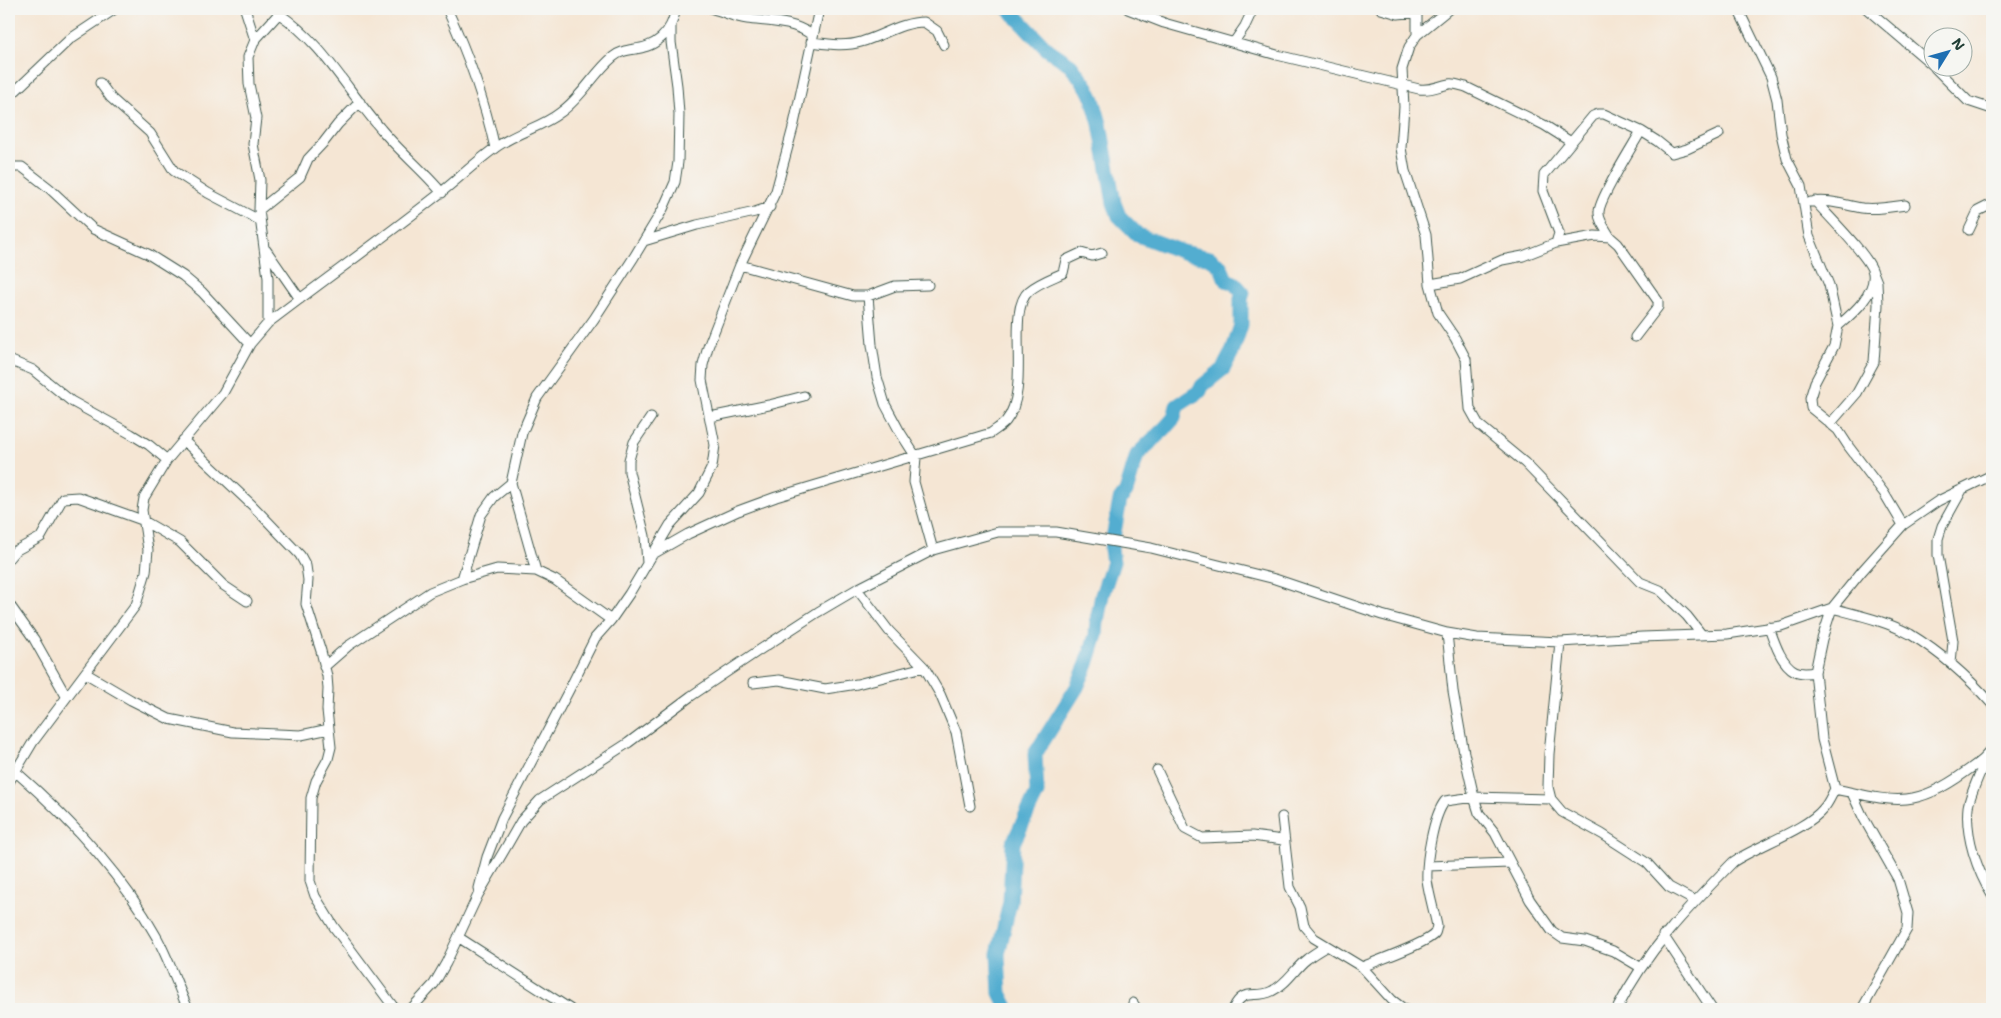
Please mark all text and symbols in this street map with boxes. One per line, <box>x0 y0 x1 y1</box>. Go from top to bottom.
north arrow <box>1924 28 1974 78</box>
text: N <box>1948 34 1969 54</box>

